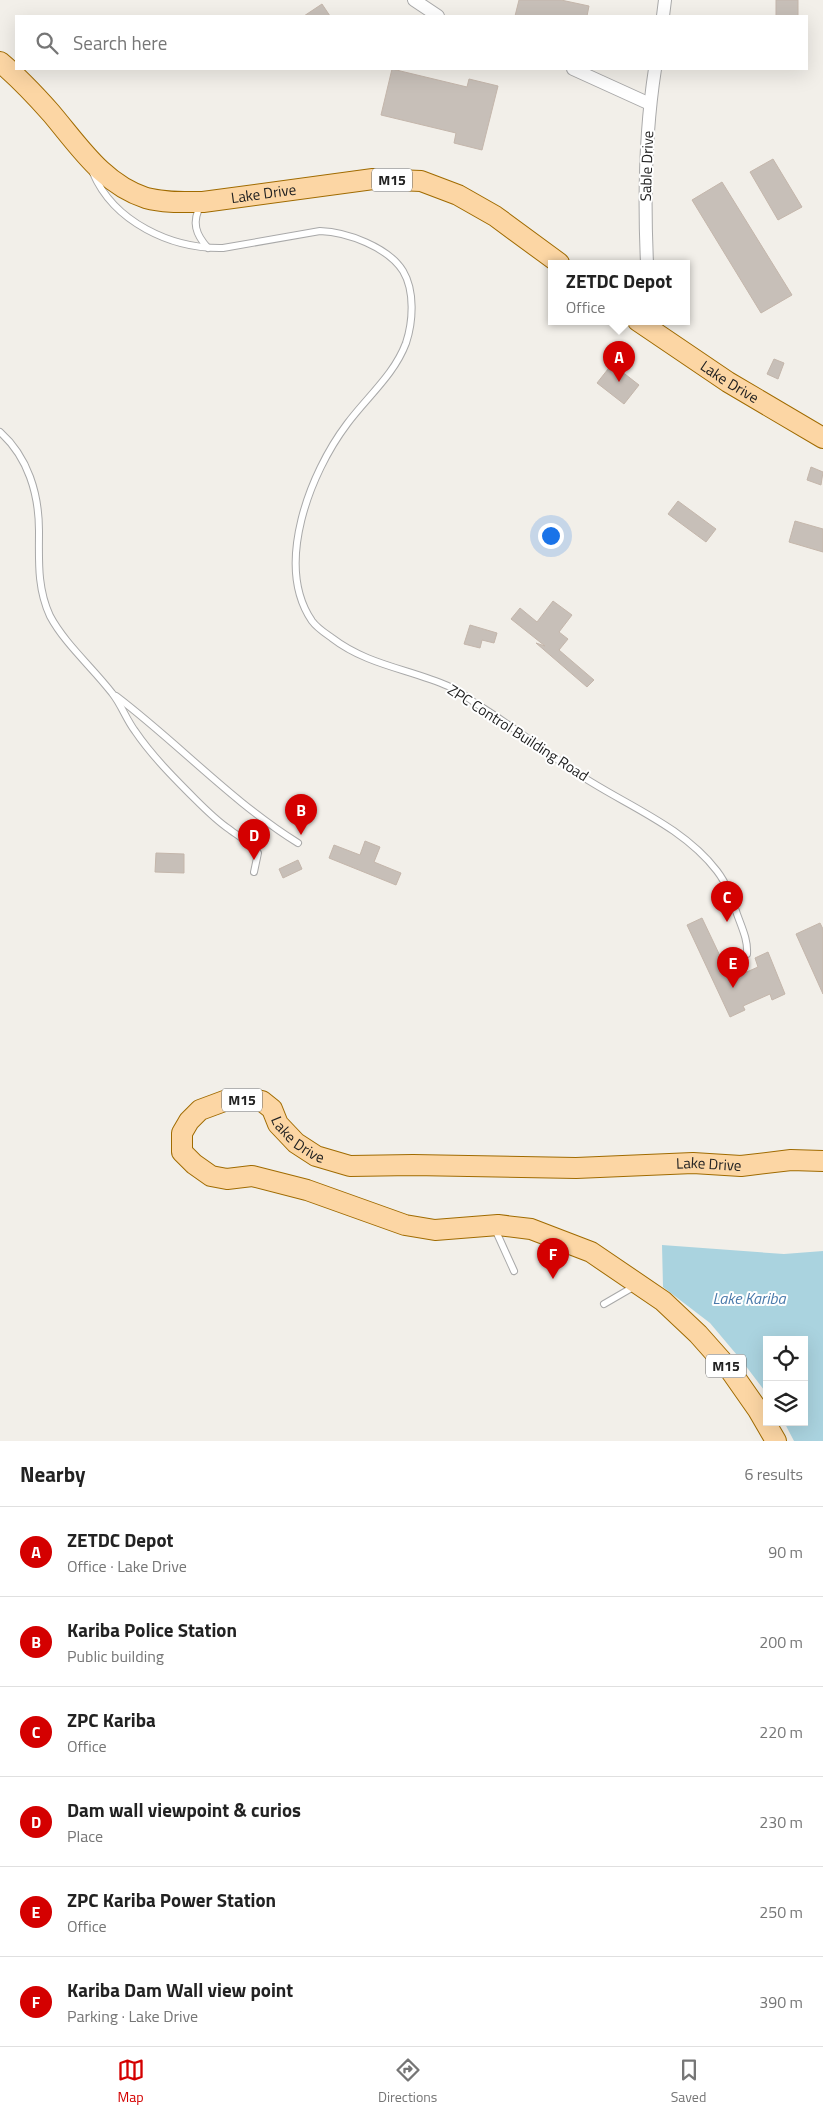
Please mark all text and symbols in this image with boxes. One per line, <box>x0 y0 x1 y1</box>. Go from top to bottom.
search box <box>15 15 808 70</box>
text: Search here <box>73 28 167 57</box>
icon: search <box>33 29 61 57</box>
street label: Sable Drive <box>634 130 659 202</box>
road number: M15 <box>372 168 412 192</box>
street label: Lake Drive <box>230 178 297 209</box>
popup <box>548 260 690 325</box>
text: ZETDC Depot <box>566 266 672 295</box>
text: Office <box>566 295 605 319</box>
pin: A <box>603 341 635 382</box>
street label: Lake Drive <box>696 354 763 409</box>
your location <box>538 523 564 549</box>
street label: ZPC Control Building Road <box>443 678 593 787</box>
pin: B <box>285 794 317 835</box>
pin: D <box>238 819 270 860</box>
pin: C <box>711 881 743 922</box>
pin: E <box>717 947 749 988</box>
road number: M15 <box>222 1088 262 1112</box>
street label: Lake Drive <box>265 1113 327 1169</box>
street label: Lake Drive <box>676 1151 742 1177</box>
pin: F <box>537 1238 569 1279</box>
water label: Lake Kariba <box>713 1286 786 1310</box>
map controls <box>763 1336 808 1426</box>
button: locate <box>763 1336 808 1381</box>
road number: M15 <box>706 1354 746 1378</box>
button: layers <box>763 1381 808 1426</box>
text: Nearby <box>20 1458 85 1490</box>
text: 6 results <box>744 1462 803 1486</box>
text: ZETDC Depot <box>67 1525 173 1554</box>
text: A <box>31 1540 41 1564</box>
text: 90 m <box>768 1540 803 1564</box>
text: Office · Lake Drive <box>67 1554 187 1578</box>
text: Kariba Police Station <box>67 1615 237 1644</box>
text: B <box>31 1630 41 1654</box>
text: 200 m <box>759 1630 803 1654</box>
text: Public building <box>67 1644 164 1668</box>
text: ZPC Kariba <box>67 1705 156 1734</box>
text: C <box>32 1720 40 1744</box>
text: 220 m <box>759 1720 803 1744</box>
text: Office <box>67 1734 107 1758</box>
text: Dam wall viewpoint & curios <box>67 1795 301 1824</box>
text: D <box>31 1810 41 1834</box>
text: 230 m <box>759 1810 803 1834</box>
text: Place <box>67 1824 103 1848</box>
text: ZPC Kariba Power Station <box>67 1885 276 1914</box>
text: E <box>32 1900 40 1924</box>
text: 250 m <box>759 1900 803 1924</box>
text: Office <box>67 1914 107 1938</box>
text: Kariba Dam Wall view point <box>67 1975 293 2004</box>
text: F <box>32 1990 40 2014</box>
text: 390 m <box>759 1990 803 2014</box>
text: Parking · Lake Drive <box>67 2004 198 2028</box>
tab: Map <box>117 2056 145 2107</box>
tab: Directions <box>378 2056 437 2107</box>
tab: Saved <box>671 2056 706 2107</box>

